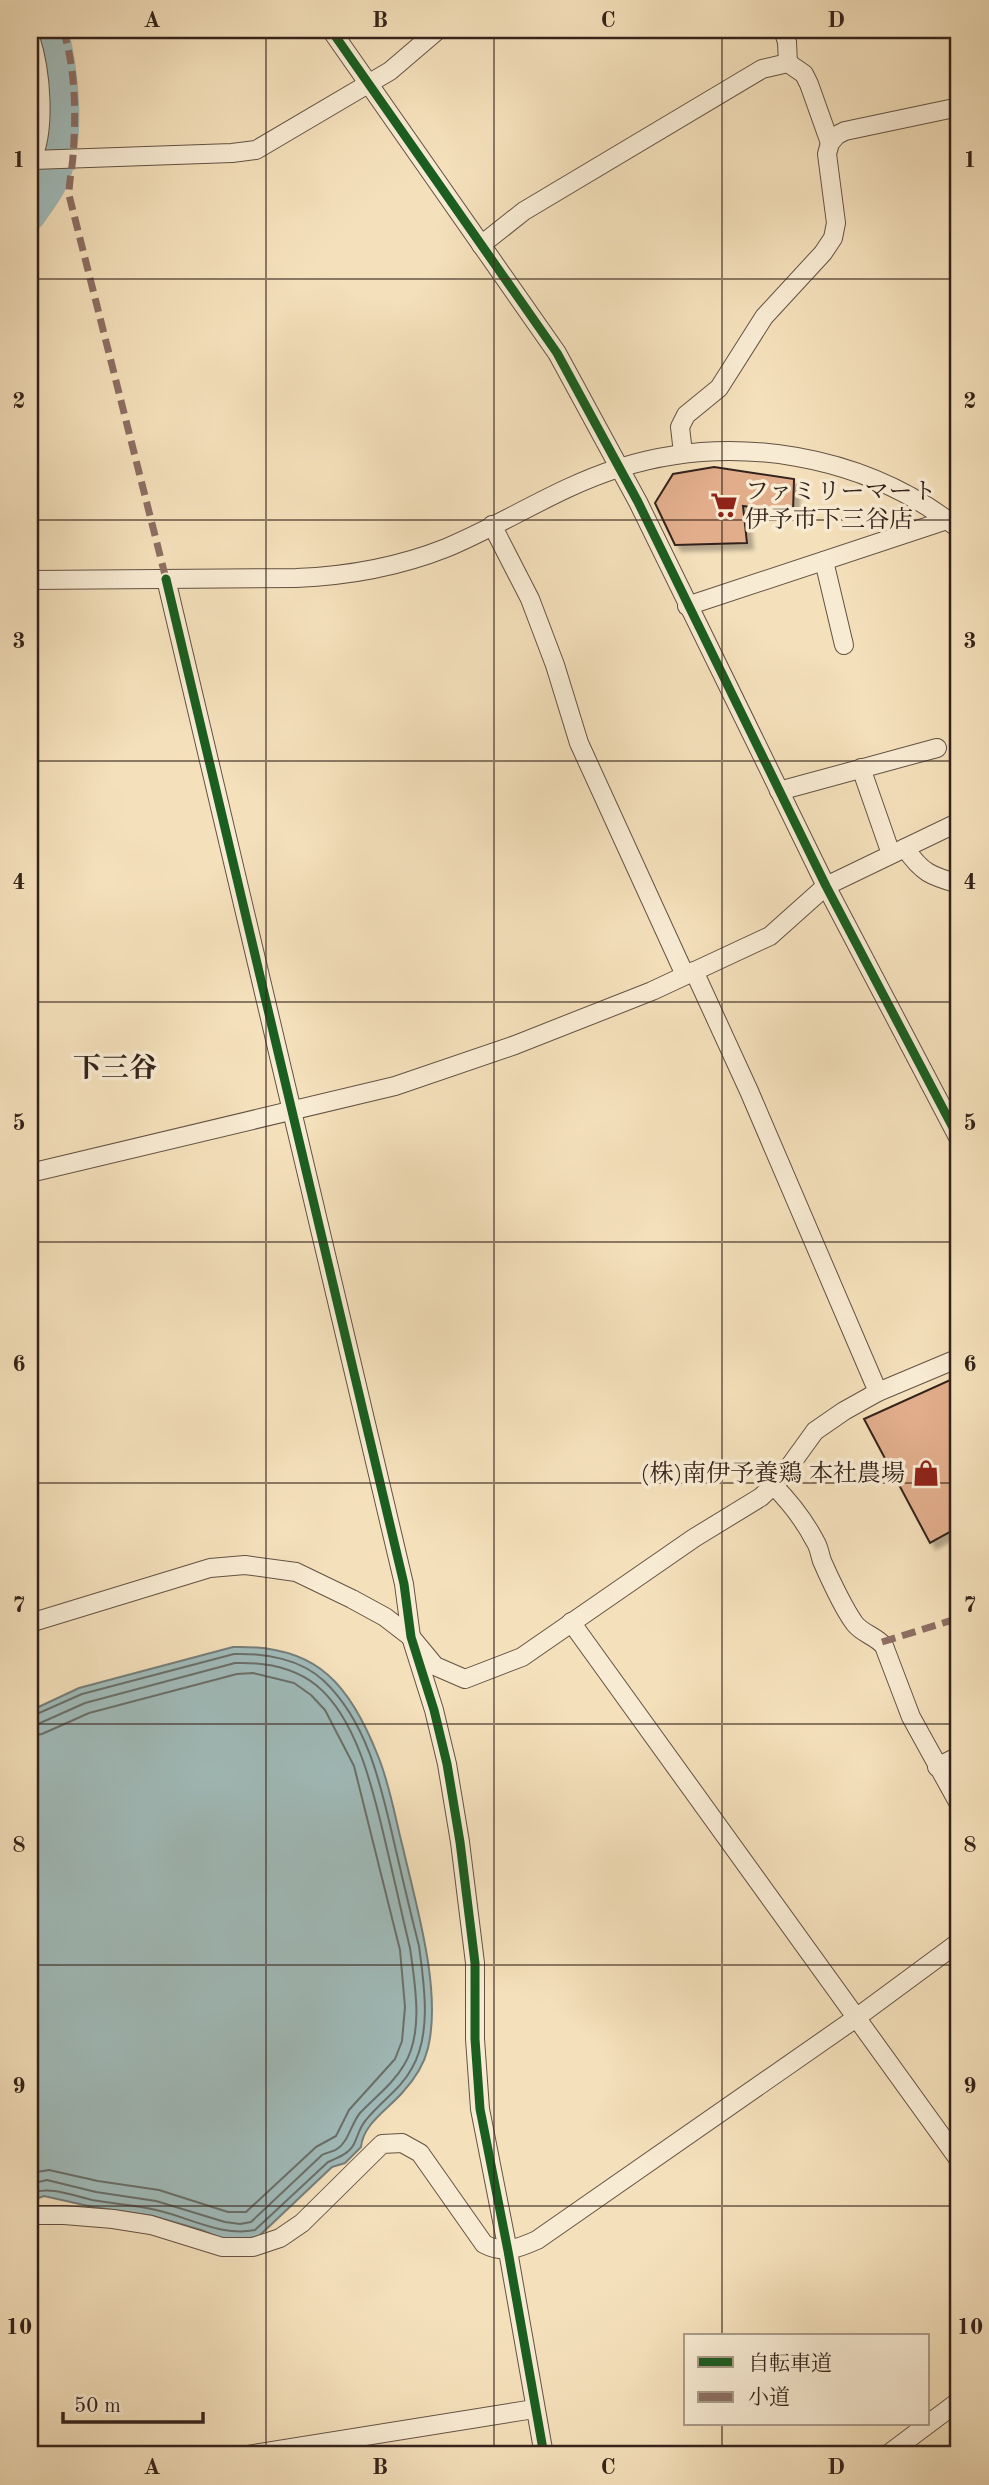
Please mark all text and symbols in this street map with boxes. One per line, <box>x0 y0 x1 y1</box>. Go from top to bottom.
text: A <box>143 9 161 32</box>
text: B <box>372 9 388 32</box>
text: C <box>600 9 616 32</box>
text: D <box>827 9 845 32</box>
text: 1 <box>12 149 26 172</box>
text: 1 <box>963 149 977 172</box>
text: 2 <box>12 390 26 413</box>
text: 2 <box>963 390 977 413</box>
place label: ファミリーマート 伊予市下三谷店 <box>745 480 937 533</box>
supermarket icon: ファミリーマート 伊予市下三谷店 <box>709 490 739 520</box>
text: 3 <box>12 630 26 653</box>
text: 3 <box>963 630 977 653</box>
text: 4 <box>12 871 26 894</box>
text: 4 <box>963 871 977 894</box>
district label: 下三谷 <box>73 1053 157 1084</box>
text: 5 <box>12 1112 26 1135</box>
text: 5 <box>963 1112 977 1135</box>
text: 6 <box>12 1353 26 1376</box>
text: 6 <box>963 1353 977 1376</box>
shop icon: (株)南伊予養鶏 本社農場 <box>911 1458 941 1488</box>
place label: (株)南伊予養鶏 本社農場 <box>641 1460 905 1487</box>
text: 7 <box>12 1594 26 1617</box>
text: 7 <box>963 1594 977 1617</box>
text: 8 <box>12 1834 26 1857</box>
text: 8 <box>963 1834 977 1857</box>
text: 9 <box>12 2075 26 2098</box>
text: 9 <box>963 2075 977 2098</box>
text: 10 <box>6 2316 32 2339</box>
text: 10 <box>957 2316 983 2339</box>
legend <box>684 2334 930 2426</box>
text: 自転車道 <box>748 2352 832 2375</box>
scale bar <box>63 2380 203 2424</box>
text: 小道 <box>748 2386 790 2409</box>
text: 50 m <box>74 2396 121 2417</box>
text: A <box>143 2456 161 2479</box>
text: B <box>372 2456 388 2479</box>
text: C <box>600 2456 616 2479</box>
text: D <box>827 2456 845 2479</box>

